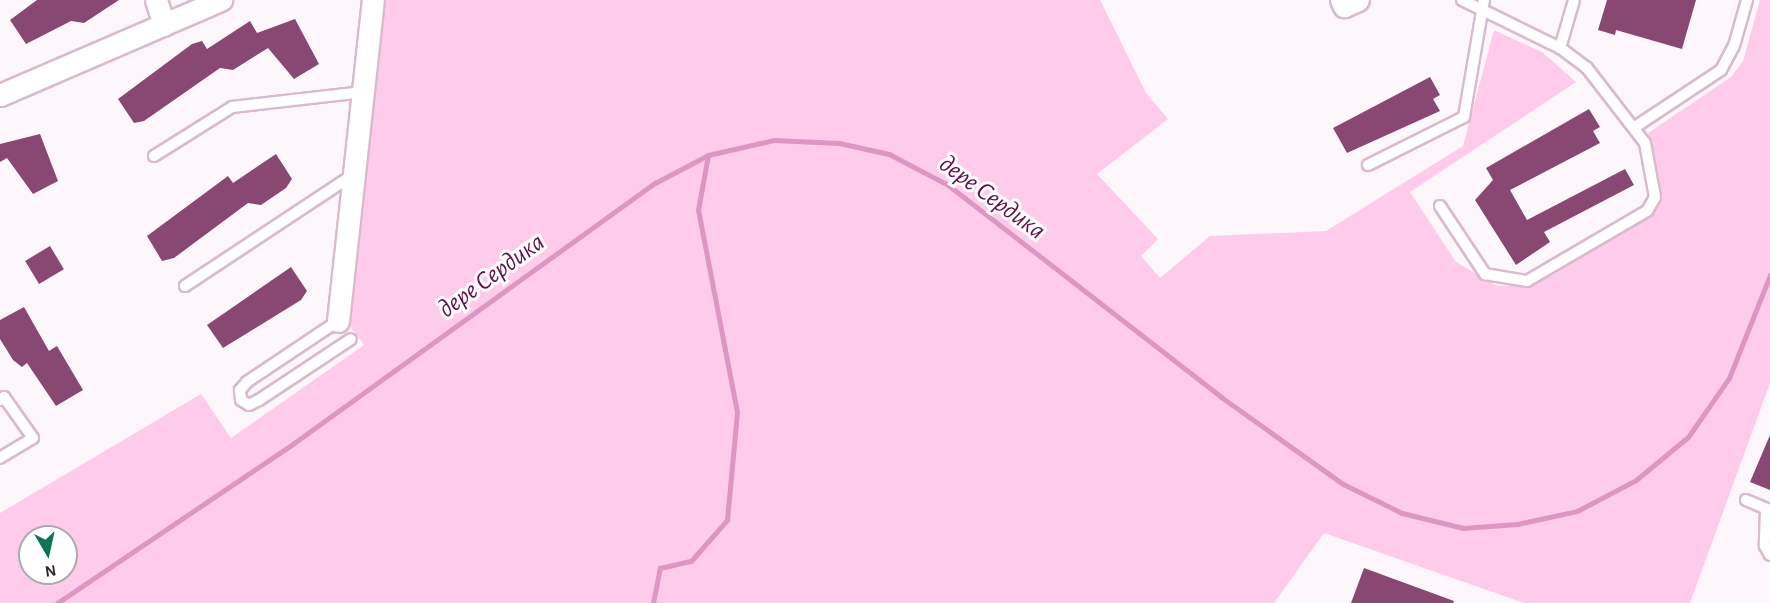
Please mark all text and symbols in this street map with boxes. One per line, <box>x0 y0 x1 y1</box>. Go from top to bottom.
water label: дере Сердика <box>933 149 1051 247</box>
water label: дере Сердика <box>433 227 551 325</box>
north arrow <box>18 525 78 585</box>
text: N <box>44 562 57 580</box>

